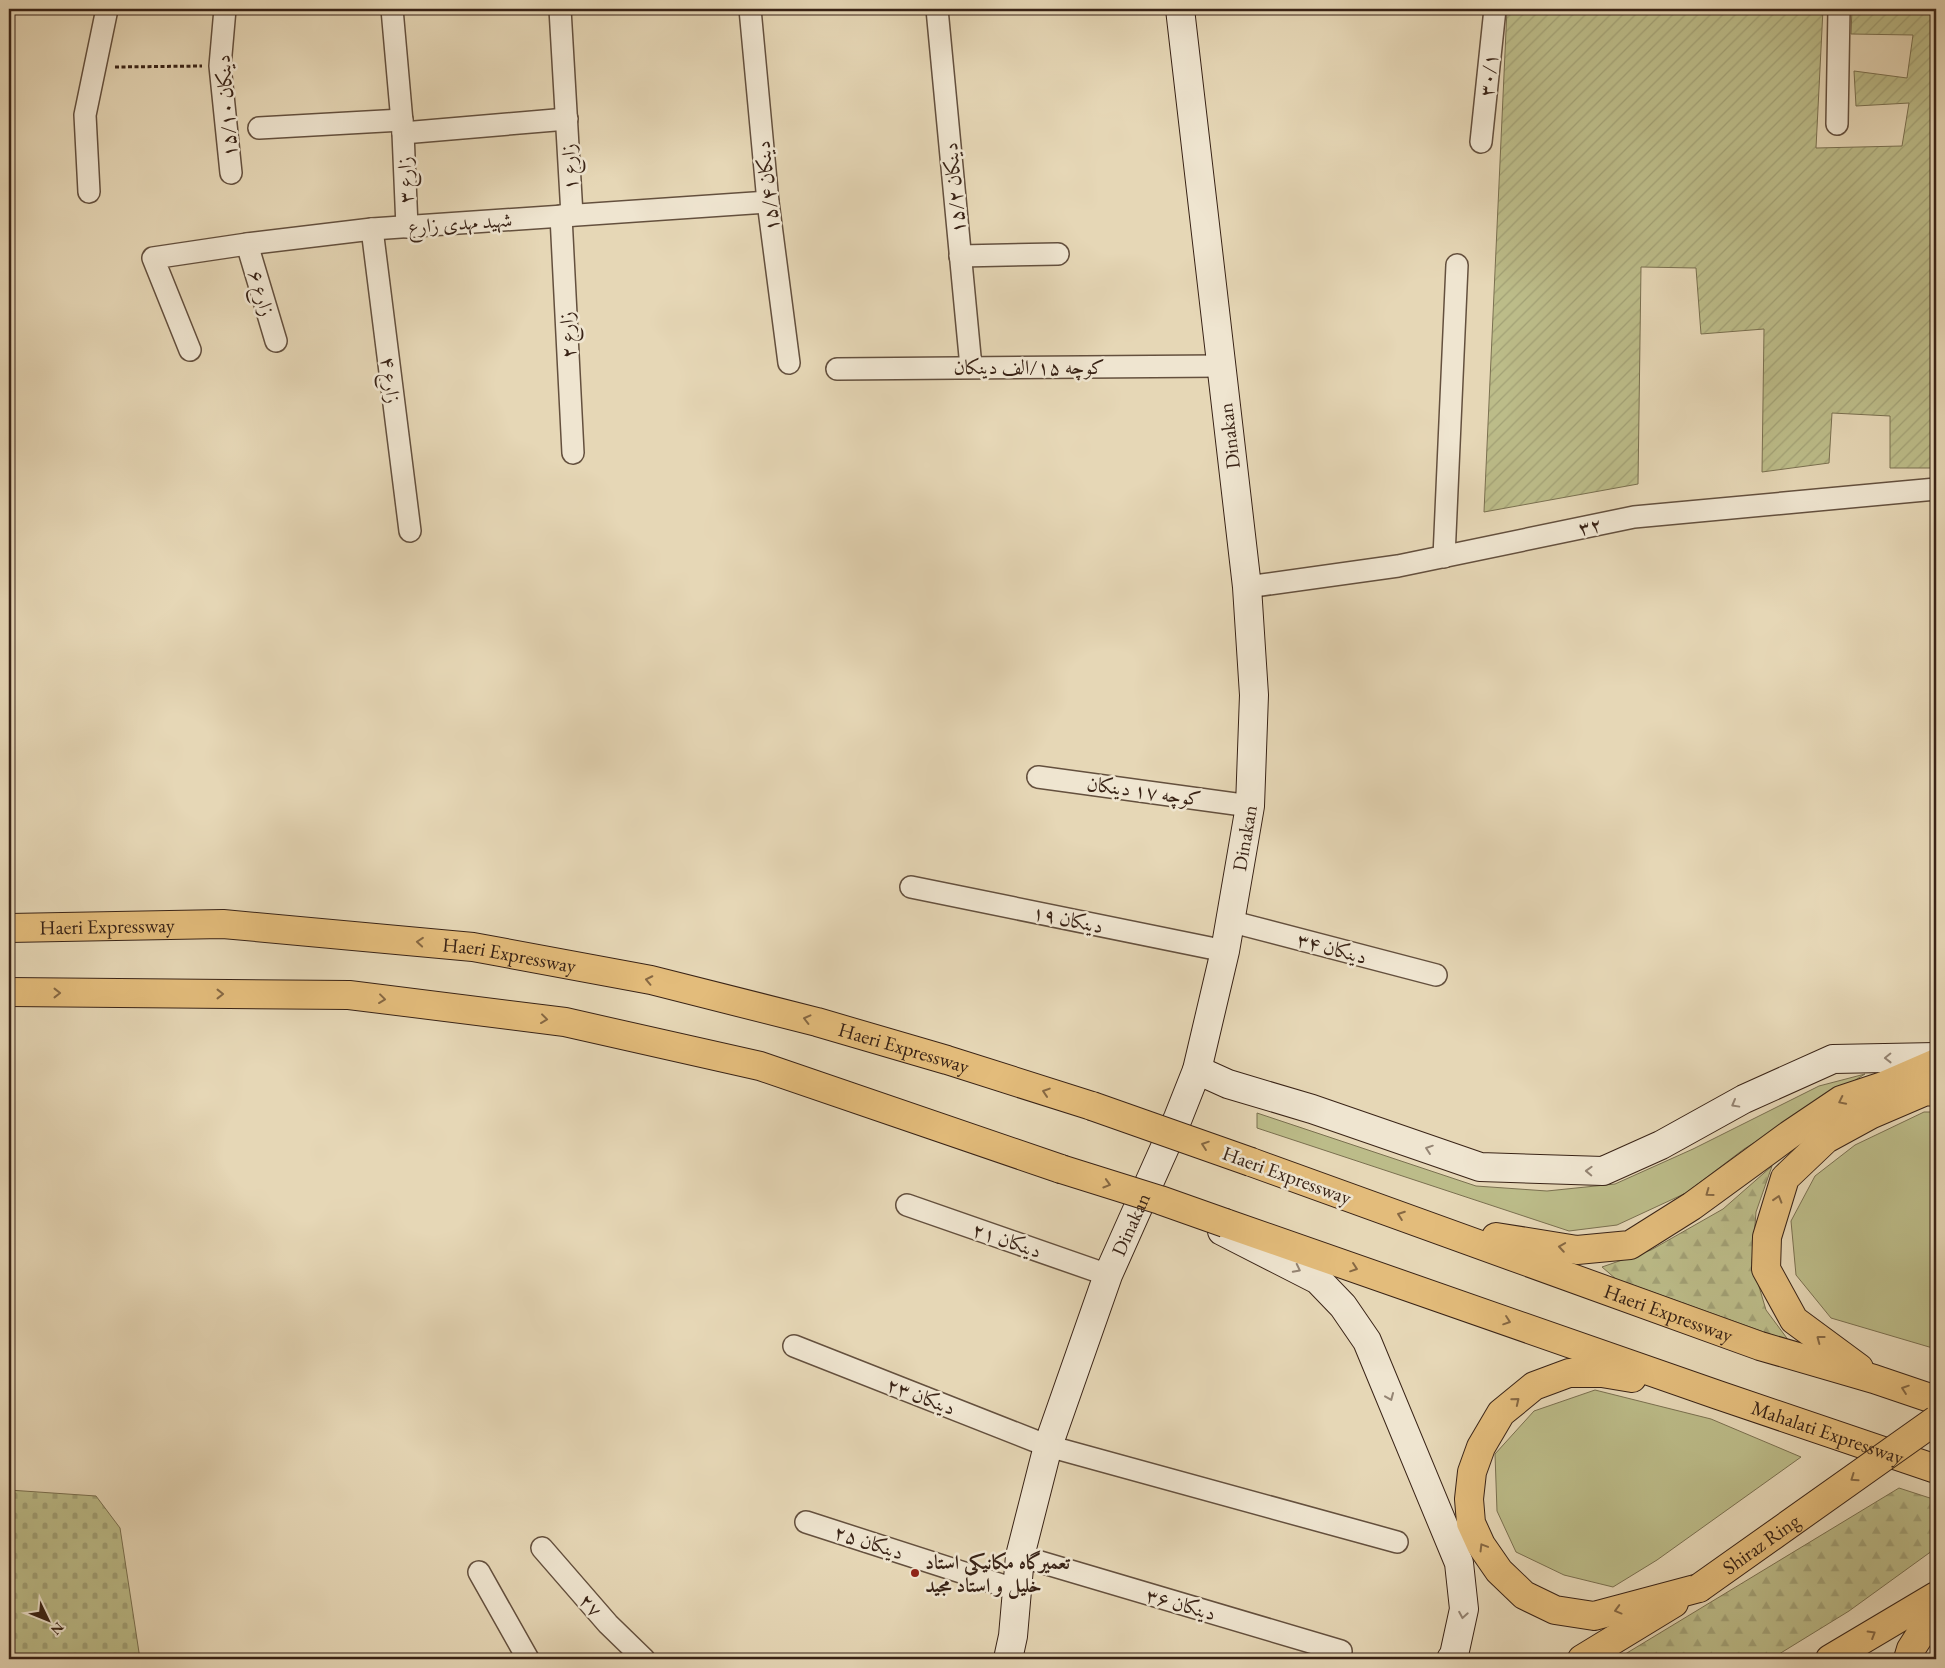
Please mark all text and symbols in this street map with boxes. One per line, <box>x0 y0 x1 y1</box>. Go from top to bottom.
street label: ۳۰/۱ <box>1473 52 1503 98</box>
street label: ۱۵/۱۰ دینکان <box>209 54 243 158</box>
street label: ۱۵/۴ دینکان <box>749 139 785 233</box>
street label: ۱۵/۲ دینکان <box>937 141 971 235</box>
street label: ۱ زارع <box>555 143 588 191</box>
street label: ۳ زارع <box>391 156 424 204</box>
street label: شهید مهدی زارع <box>407 206 513 245</box>
street label: ۶ زارع <box>238 267 281 320</box>
street label: ۲ زارع <box>553 311 586 359</box>
street label: کوچه ۱۵/الف دینکان <box>953 354 1105 381</box>
street label: ۴ زارع <box>370 355 407 405</box>
street label: Dinakan <box>1212 401 1246 471</box>
street label: ۳۲ <box>1576 511 1604 541</box>
street label: کوچه ۱۷ دینکان <box>1085 770 1203 813</box>
street label: Dinakan <box>1226 803 1263 873</box>
street label: ۱۹ دینکان <box>1030 899 1106 939</box>
street label: Haeri Expressway <box>39 912 175 940</box>
street label: ۳۴ دینکان <box>1294 926 1370 970</box>
street label: Haeri Expressway <box>441 931 578 979</box>
one-way arrow <box>415 937 423 948</box>
one-way arrow <box>644 976 653 986</box>
one-way arrow <box>54 988 62 998</box>
one-way arrow <box>216 989 224 999</box>
one-way arrow <box>379 993 387 1004</box>
one-way arrow <box>540 1013 548 1024</box>
one-way arrow <box>803 1015 811 1025</box>
street label: Haeri Expressway <box>835 1016 973 1079</box>
one-way arrow <box>1883 1053 1891 1063</box>
one-way arrow <box>1042 1087 1051 1097</box>
one-way arrow <box>1838 1095 1847 1105</box>
one-way arrow <box>1731 1098 1740 1108</box>
street label: Haeri Expressway <box>1219 1140 1355 1210</box>
one-way arrow <box>1201 1141 1210 1151</box>
one-way arrow <box>1425 1145 1434 1155</box>
one-way arrow <box>1584 1166 1592 1176</box>
one-way arrow <box>1103 1178 1111 1188</box>
street label: Dinakan <box>1105 1188 1156 1260</box>
one-way arrow <box>1706 1188 1715 1196</box>
one-way arrow <box>1773 1195 1783 1204</box>
one-way arrow <box>1398 1211 1406 1221</box>
street label: ۲۱ دینکان <box>969 1216 1045 1264</box>
one-way arrow <box>1558 1243 1566 1253</box>
one-way arrow <box>1349 1262 1358 1272</box>
one-way arrow <box>1292 1263 1301 1274</box>
street label: Haeri Expressway <box>1601 1278 1737 1348</box>
one-way arrow <box>1503 1316 1511 1326</box>
one-way arrow <box>1817 1336 1826 1345</box>
street label: ۲۳ دینکان <box>883 1371 959 1421</box>
one-way arrow <box>1901 1385 1910 1395</box>
one-way arrow <box>1384 1392 1394 1401</box>
street label: Mahalati Expressway <box>1748 1394 1908 1470</box>
one-way arrow <box>1510 1398 1519 1407</box>
one-way arrow <box>1850 1472 1859 1481</box>
street label: Shiraz Ring <box>1717 1508 1805 1580</box>
street label: ۲۵ دینکان <box>831 1519 907 1565</box>
one-way arrow <box>1479 1543 1489 1552</box>
place label: تعمیرگاه مکانیکی استاد خلیل و استاد مجید <box>925 1549 1071 1599</box>
marker: تعمیرگاه مکانیکی استاد خلیل و استاد مجید <box>909 1567 921 1579</box>
street label: ۳۶ دینکان <box>1143 1582 1219 1626</box>
street label: ۲۷ <box>574 1588 608 1622</box>
north arrow <box>22 1596 72 1646</box>
one-way arrow <box>1615 1604 1623 1614</box>
one-way arrow <box>1458 1611 1468 1620</box>
text: N <box>47 1619 68 1640</box>
one-way arrow <box>1867 1631 1876 1641</box>

